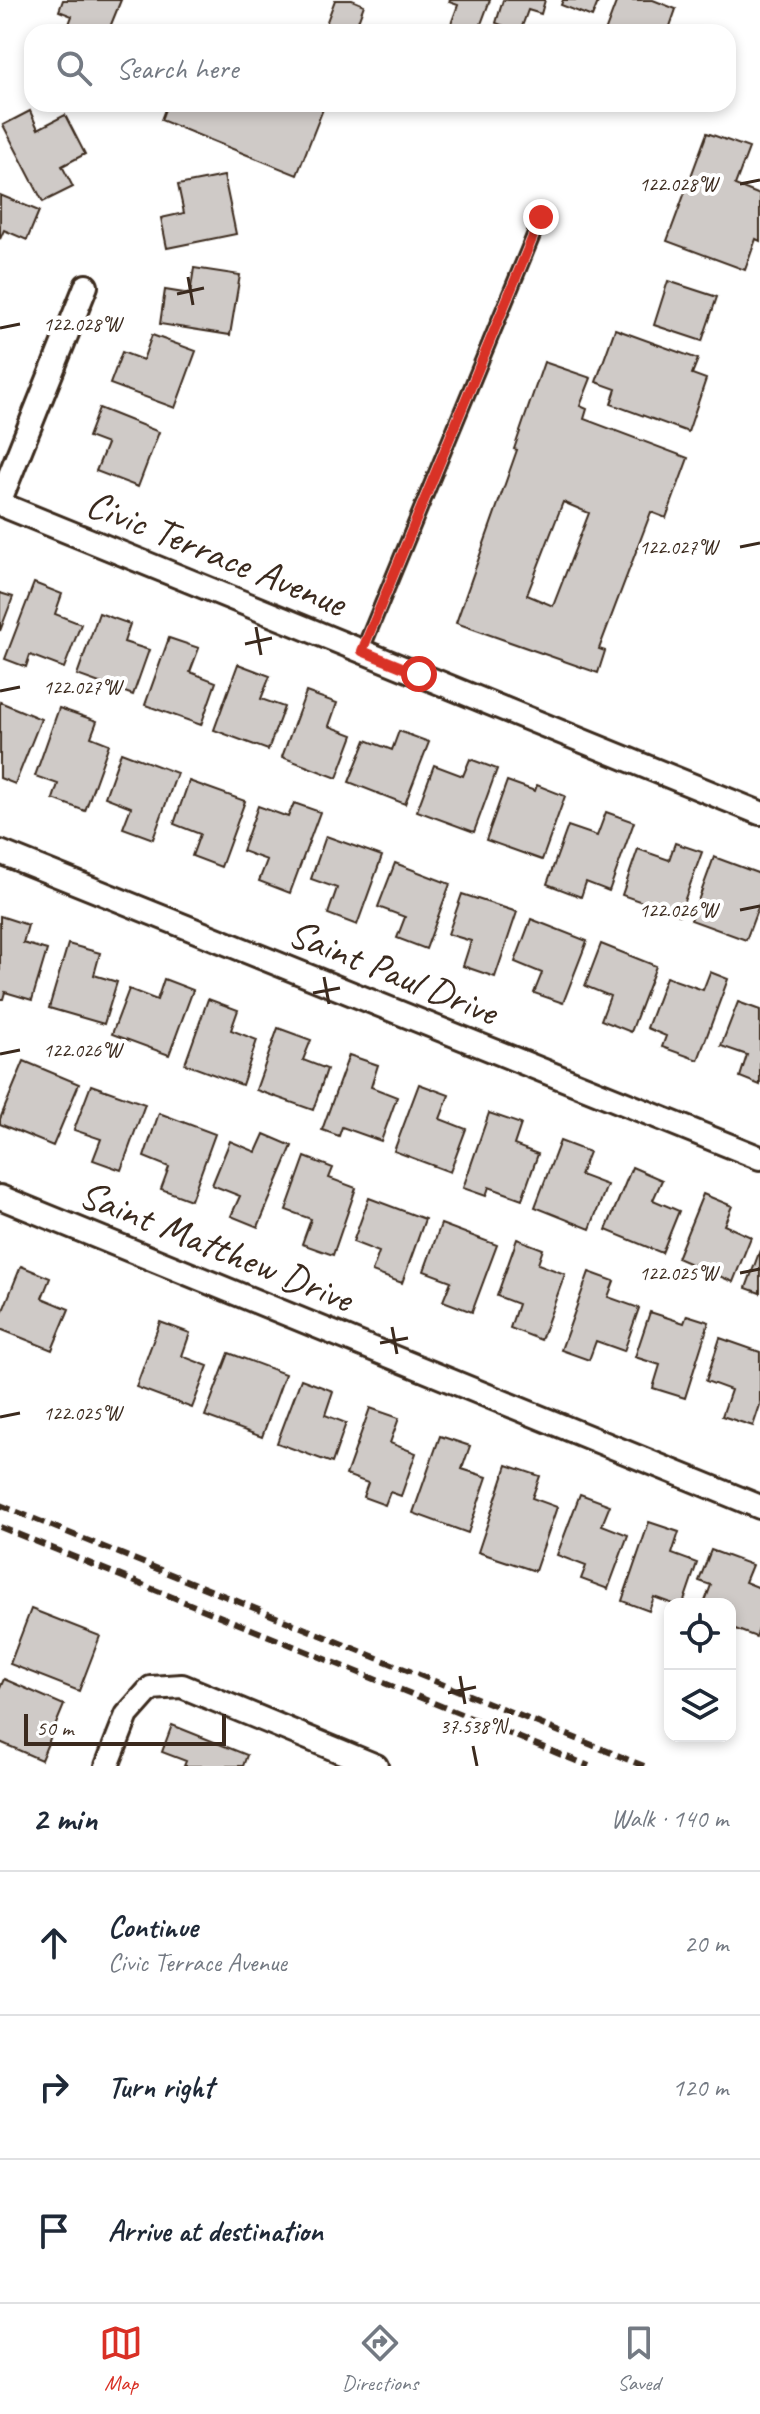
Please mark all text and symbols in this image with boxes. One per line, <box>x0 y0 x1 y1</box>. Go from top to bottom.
search box <box>24 24 736 112</box>
icon: search <box>52 46 96 90</box>
text: Search here <box>116 49 238 87</box>
text: 122.028°W <box>639 172 721 197</box>
route end <box>523 199 559 235</box>
text: 122.028°W <box>43 312 125 337</box>
street label: Civic Terrace Avenue <box>79 478 356 629</box>
text: 122.027°W <box>639 535 721 560</box>
route start <box>401 656 437 692</box>
text: 122.027°W <box>43 675 125 700</box>
text: 122.026°W <box>639 898 721 923</box>
street label: Saint Paul Drive <box>281 907 507 1038</box>
text: 122.026°W <box>43 1038 125 1063</box>
street label: Saint Matthew Drive <box>72 1169 362 1325</box>
text: 122.025°W <box>639 1261 721 1286</box>
text: 122.025°W <box>43 1401 125 1426</box>
map controls <box>664 1598 736 1742</box>
button: locate <box>664 1598 736 1670</box>
button: layers <box>664 1670 736 1742</box>
scale bar <box>24 1710 226 1746</box>
text: 50 m <box>36 1714 73 1742</box>
text: 37.538°N <box>440 1714 509 1739</box>
text: 2 min <box>32 1797 97 1840</box>
text: Walk · 140 m <box>611 1802 728 1835</box>
text: Continue <box>108 1908 198 1946</box>
icon: ahead <box>32 1921 76 1965</box>
text: 20 m <box>684 1927 728 1960</box>
text: Civic Terrace Avenue <box>108 1946 287 1979</box>
icon: right <box>32 2065 76 2109</box>
text: Turn right <box>108 2068 213 2106</box>
text: 120 m <box>672 2071 728 2104</box>
icon: arrive <box>32 2209 76 2253</box>
text: Arrive at destination <box>108 2212 323 2250</box>
tab: Map <box>99 2321 143 2397</box>
tab: Directions <box>342 2321 418 2397</box>
tab: Saved <box>617 2321 661 2397</box>

